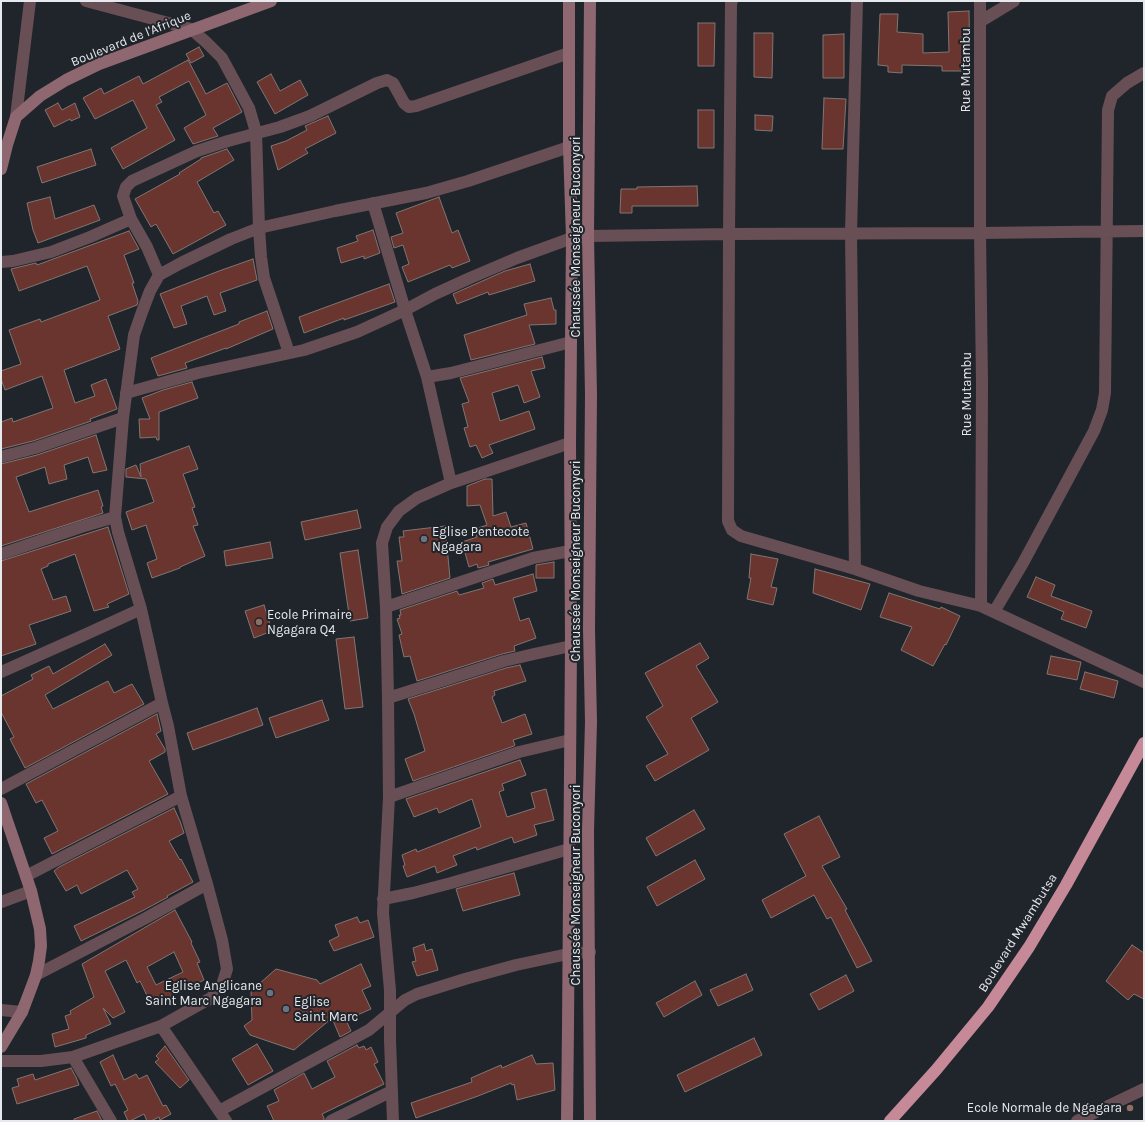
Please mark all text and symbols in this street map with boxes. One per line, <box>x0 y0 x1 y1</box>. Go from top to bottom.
street label: Boulevard de l'Afrique <box>69 8 193 70</box>
street label: Rue Mutambu <box>958 28 974 112</box>
street label: Chaussée Monseigneur Buconyori <box>568 136 584 338</box>
street label: Rue Mutambu <box>959 352 975 436</box>
street label: Chaussée Monseigneur Buconyori <box>568 460 584 662</box>
place label: Eglise Pentecote Ngagara <box>432 524 529 555</box>
marker: Eglise Pentecote Ngagara <box>419 534 429 544</box>
place label: Ecole Primaire Ngagara Q4 <box>267 607 352 638</box>
marker: Ecole Primaire Ngagara Q4 <box>254 617 264 627</box>
street label: Chaussée Monseigneur Buconyori <box>568 784 584 986</box>
street label: Boulevard Mwambutsa <box>975 871 1061 995</box>
place label: Eglise Anglicane Saint Marc Ngagara <box>145 978 262 1009</box>
marker: Eglise Anglicane Saint Marc Ngagara <box>265 988 275 998</box>
place label: Eglise Saint Marc <box>294 994 358 1025</box>
marker: Eglise Saint Marc <box>281 1004 291 1014</box>
place label: Ecole Normale de Ngagara <box>967 1100 1122 1116</box>
marker: Ecole Normale de Ngagara <box>1125 1103 1135 1113</box>

